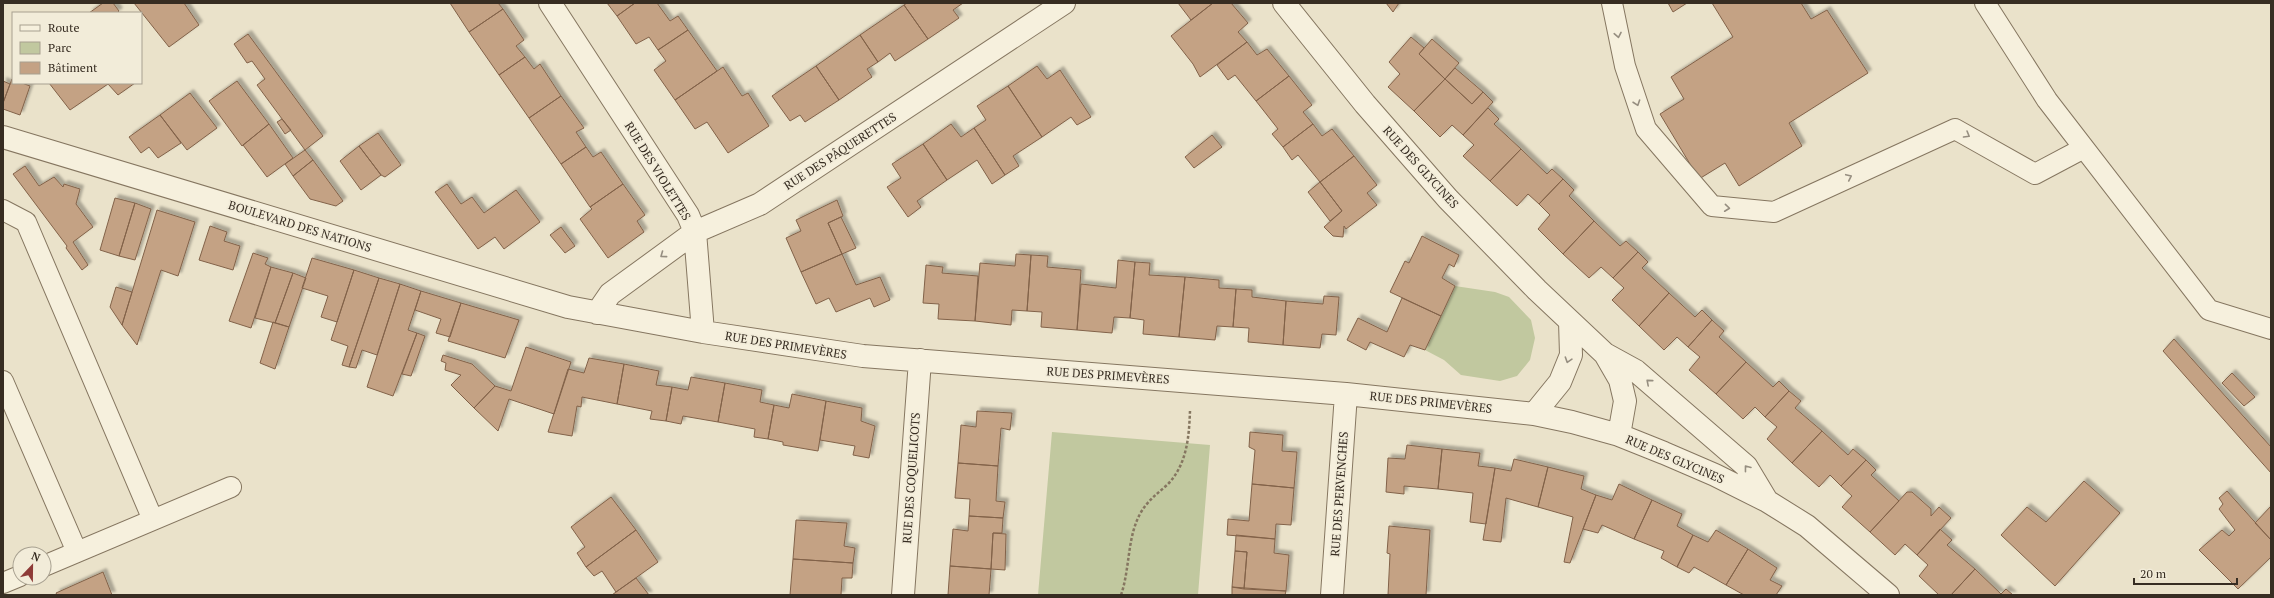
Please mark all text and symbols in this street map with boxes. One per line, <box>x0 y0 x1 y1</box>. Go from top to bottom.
legend <box>12 12 142 84</box>
text: Route <box>48 20 79 35</box>
one-way arrow <box>1614 31 1622 38</box>
text: Parc <box>48 40 72 55</box>
text: Bâtiment <box>48 60 98 75</box>
one-way arrow <box>1632 100 1641 107</box>
street label: RUE DES PÂQUERETTES <box>781 109 899 193</box>
street label: RUE DES VIOLETTES <box>622 119 694 223</box>
street label: RUE DES GLYCINES <box>1380 123 1462 211</box>
one-way arrow <box>1963 131 1970 138</box>
one-way arrow <box>1845 174 1852 182</box>
street label: BOULEVARD DES NATIONS <box>227 197 373 255</box>
one-way arrow <box>1724 203 1730 212</box>
one-way arrow <box>661 250 668 257</box>
street label: RUE DES PRIMEVÈRES <box>724 328 848 362</box>
one-way arrow <box>1565 356 1573 363</box>
street label: RUE DES PRIMEVÈRES <box>1046 363 1170 387</box>
one-way arrow <box>1646 380 1654 387</box>
street label: RUE DES PRIMEVÈRES <box>1369 388 1493 416</box>
street label: RUE DES COQUELICOTS <box>899 412 923 544</box>
street label: RUE DES PERVENCHES <box>1327 431 1351 557</box>
street label: RUE DES GLYCINES <box>1623 431 1727 487</box>
one-way arrow <box>1744 465 1751 472</box>
north arrow <box>12 546 52 586</box>
text: N <box>29 549 43 565</box>
scale bar <box>2134 560 2237 586</box>
text: 20 m <box>2140 566 2167 581</box>

